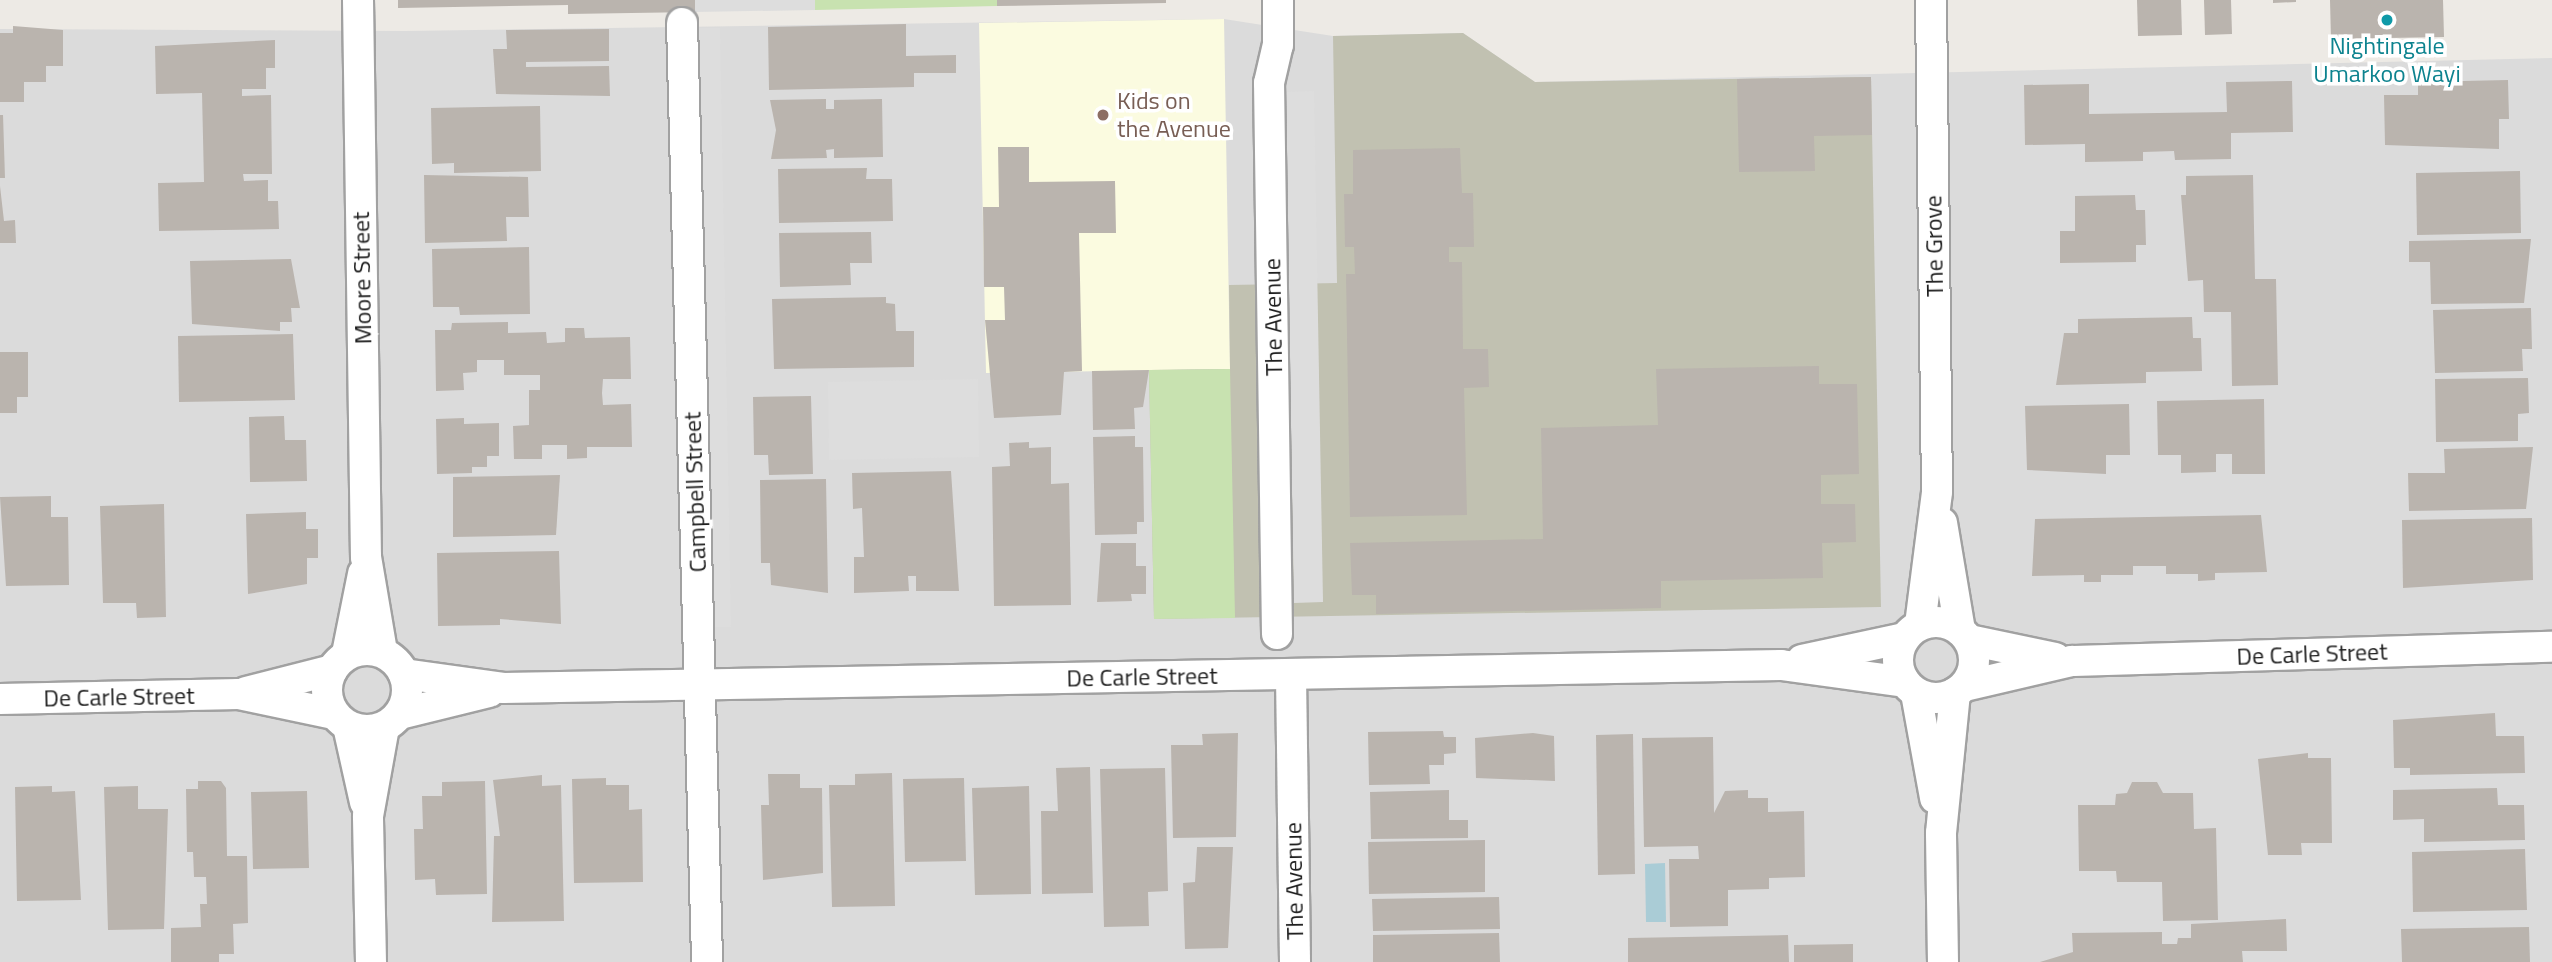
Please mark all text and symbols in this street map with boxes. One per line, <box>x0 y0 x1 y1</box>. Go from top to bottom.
marker: Nightingale Umarkoo Wayi <box>2379 12 2395 28</box>
place label: Nightingale Umarkoo Wayi <box>2313 32 2461 88</box>
place label: Kids on the Avenue <box>1117 87 1231 143</box>
marker: Kids on the Avenue <box>1095 107 1111 123</box>
street label: The Grove <box>1919 195 1949 297</box>
street label: Moore Street <box>346 211 378 345</box>
street label: The Avenue <box>1258 258 1288 376</box>
street label: Campbell Street <box>678 411 712 573</box>
street label: De Carle Street <box>2236 637 2388 671</box>
street label: De Carle Street <box>1066 661 1218 693</box>
street label: De Carle Street <box>43 681 195 713</box>
street label: The Avenue <box>1279 822 1309 940</box>

